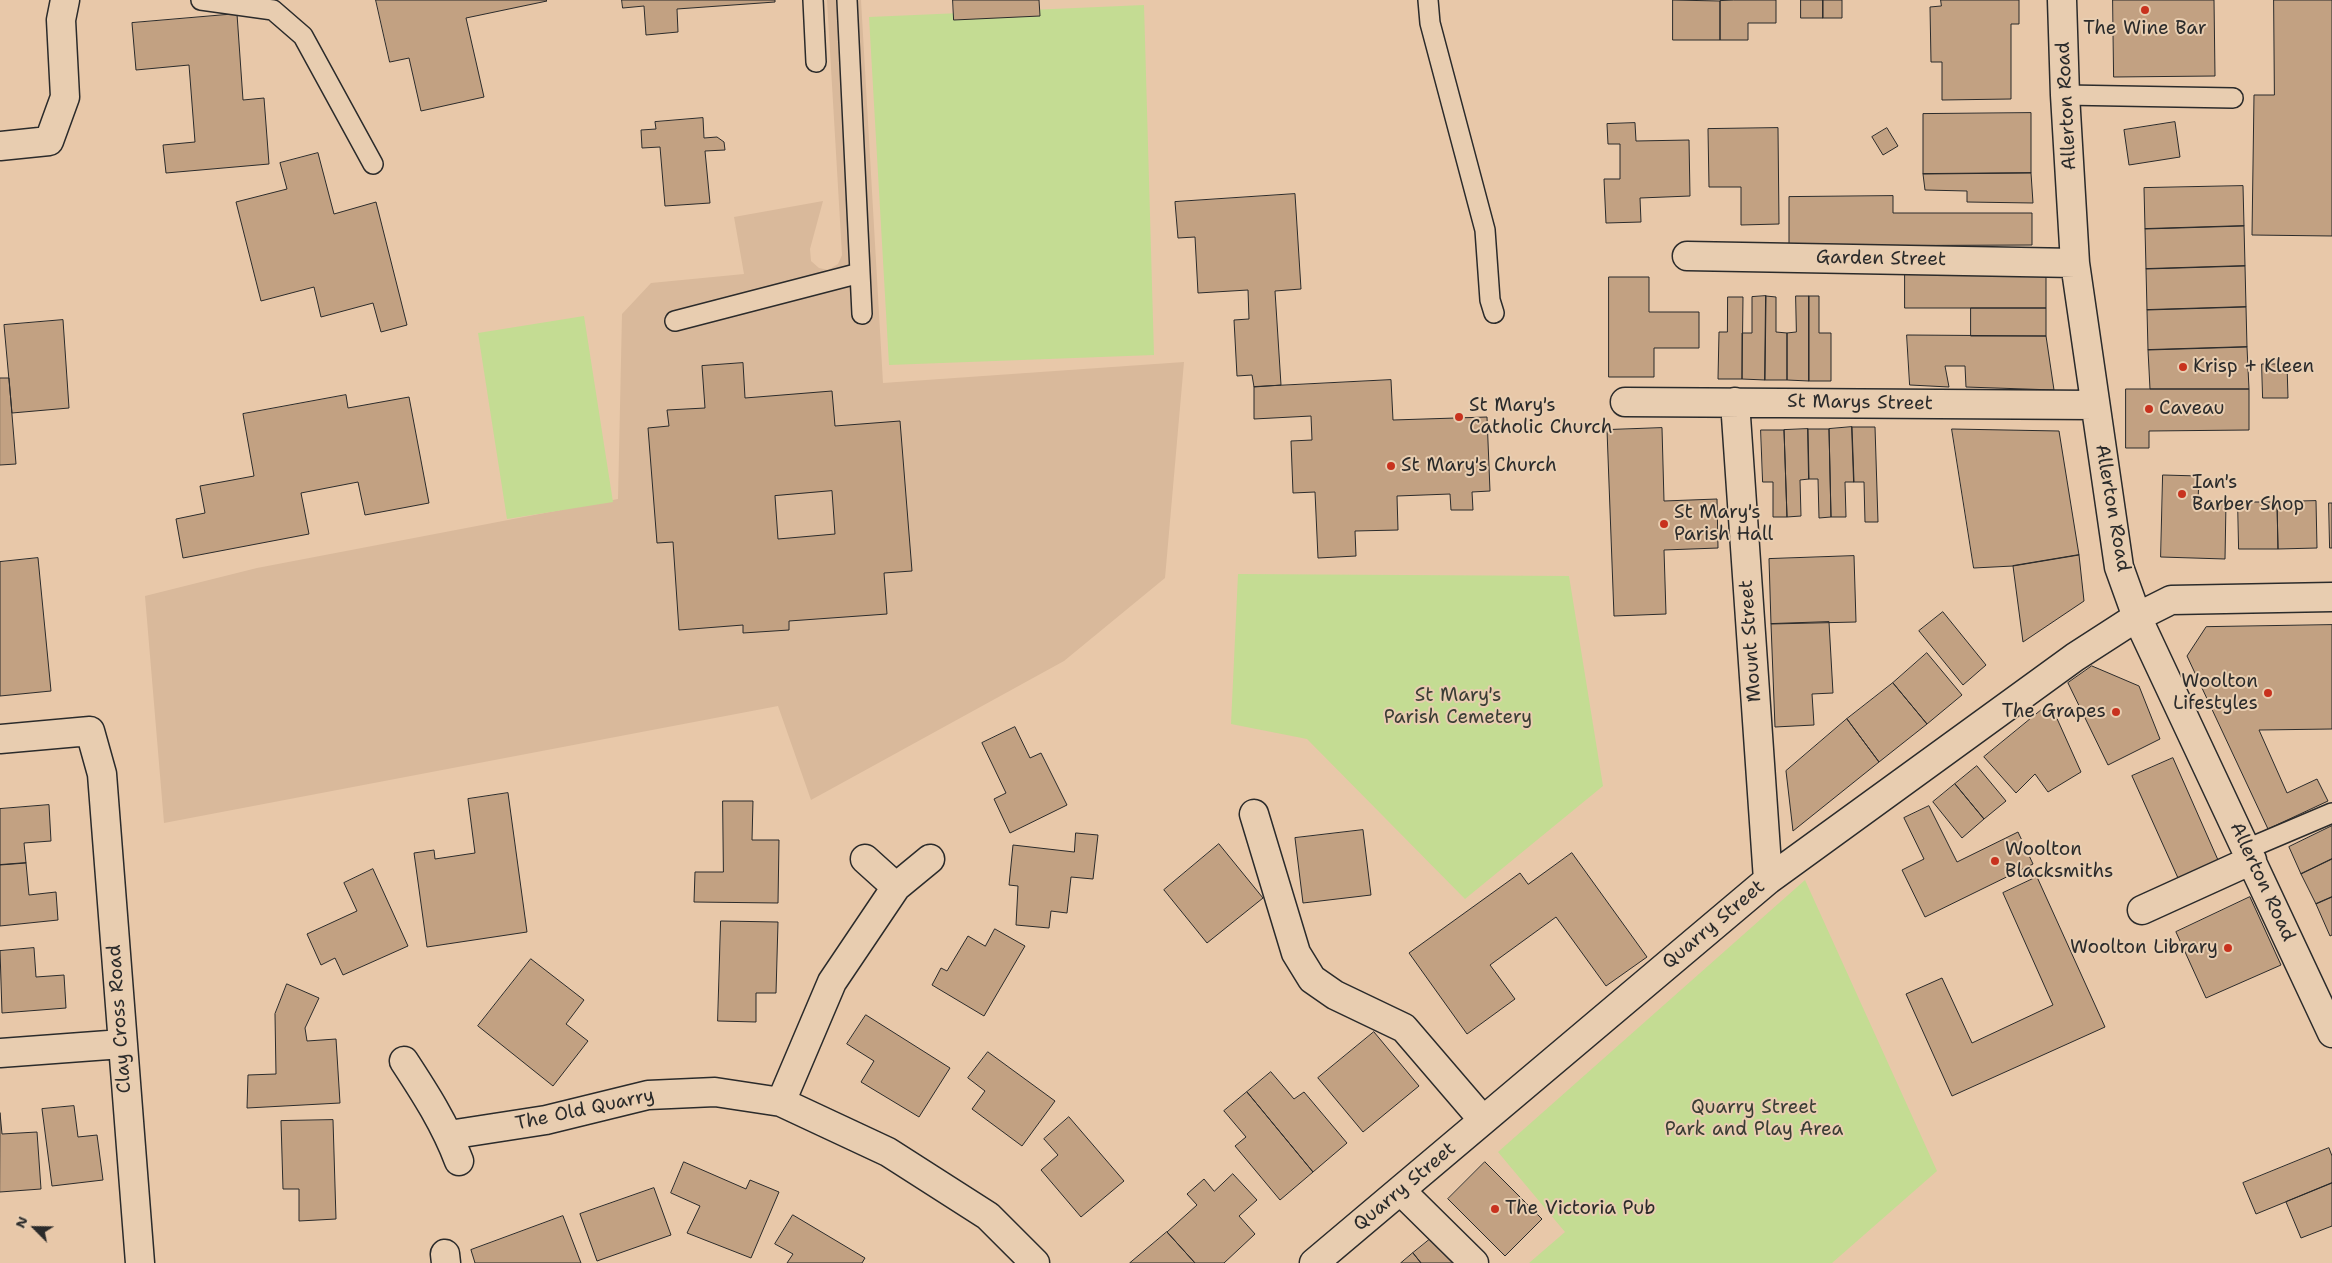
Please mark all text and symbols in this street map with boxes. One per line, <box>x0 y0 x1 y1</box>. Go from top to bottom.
marker: The Wine Bar <box>2139 4 2151 16</box>
place label: The Wine Bar <box>2083 18 2207 40</box>
street label: Allerton Road <box>2052 41 2082 171</box>
street label: Garden Street <box>1816 246 1946 272</box>
place label: Krisp + Kleen <box>2193 356 2314 378</box>
marker: Krisp + Kleen <box>2177 361 2189 373</box>
street label: St Marys Street <box>1787 390 1933 416</box>
place label: St Mary's Catholic Church <box>1469 395 1613 439</box>
place label: Caveau <box>2159 398 2224 420</box>
marker: Caveau <box>2143 403 2155 415</box>
marker: St Mary's Catholic Church <box>1453 411 1465 423</box>
street label: Allerton Road <box>2090 443 2134 573</box>
place label: St Mary's Church <box>1401 455 1557 477</box>
marker: St Mary's Church <box>1385 460 1397 472</box>
place label: Ian's Barber Shop <box>2192 472 2304 516</box>
marker: Ian's Barber Shop <box>2176 488 2188 500</box>
place label: St Mary's Parish Hall <box>1674 502 1773 546</box>
marker: St Mary's Parish Hall <box>1658 518 1670 530</box>
street label: Mount Street <box>1735 579 1767 703</box>
place label: Woolton Lifestyles <box>2173 671 2258 715</box>
park label: St Mary's Parish Cemetery <box>1384 685 1532 729</box>
marker: Woolton Lifestyles <box>2262 687 2274 699</box>
place label: The Grapes <box>2002 701 2106 723</box>
marker: The Grapes <box>2110 706 2122 718</box>
street label: Allerton Road <box>2224 819 2300 945</box>
place label: Woolton Blacksmiths <box>2005 839 2113 883</box>
marker: Woolton Blacksmiths <box>1989 855 2001 867</box>
street label: Quarry Street <box>1658 876 1770 974</box>
place label: Woolton Library <box>2070 937 2218 959</box>
marker: Woolton Library <box>2222 942 2234 954</box>
street label: Clay Cross Road <box>103 944 137 1094</box>
street label: The Old Quarry <box>513 1084 657 1136</box>
park label: Quarry Street Park and Play Area <box>1665 1097 1843 1141</box>
street label: Quarry Street <box>1349 1138 1461 1236</box>
place label: The Victoria Pub <box>1505 1198 1655 1220</box>
north arrow <box>10 1203 60 1253</box>
marker: The Victoria Pub <box>1489 1203 1501 1215</box>
text: N <box>11 1214 32 1231</box>

